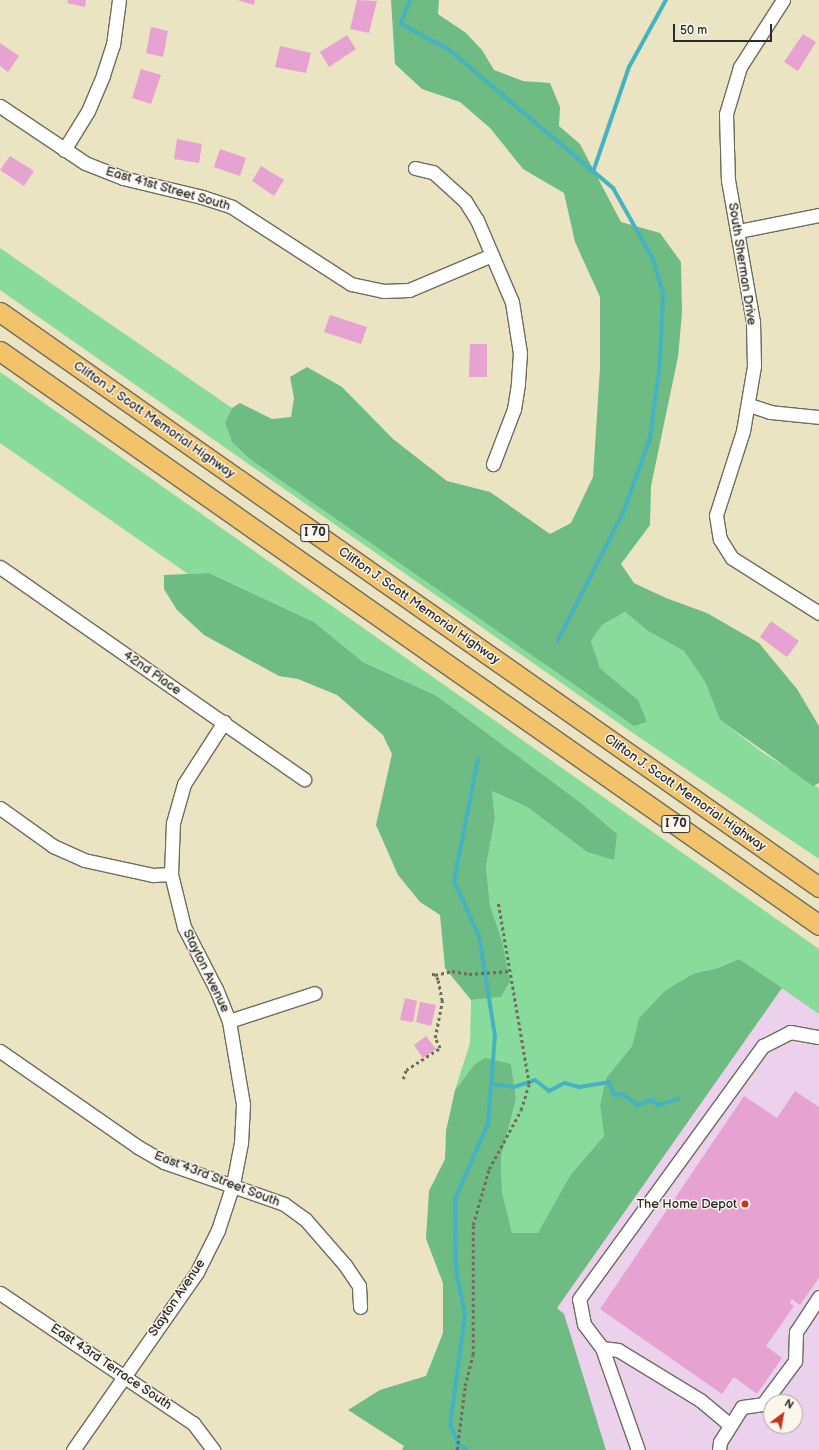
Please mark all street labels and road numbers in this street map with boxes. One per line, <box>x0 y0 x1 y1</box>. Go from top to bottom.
street label: East 41st Street South <box>104 164 232 214</box>
street label: South Sherman Drive <box>725 202 759 326</box>
street label: Clifton J. Scott Memorial Highway <box>70 358 238 482</box>
road number: I 70 <box>300 523 330 543</box>
street label: Clifton J. Scott Memorial Highway <box>335 544 503 668</box>
street label: 42nd Place <box>120 647 184 699</box>
street label: Clifton J. Scott Memorial Highway <box>601 731 769 855</box>
road number: I 70 <box>661 814 691 834</box>
street label: Stayton Avenue <box>179 927 233 1015</box>
street label: East 43rd Street South <box>152 1148 282 1210</box>
street label: Stayton Avenue <box>145 1256 209 1340</box>
street label: East 43rd Terrace South <box>47 1320 175 1414</box>

